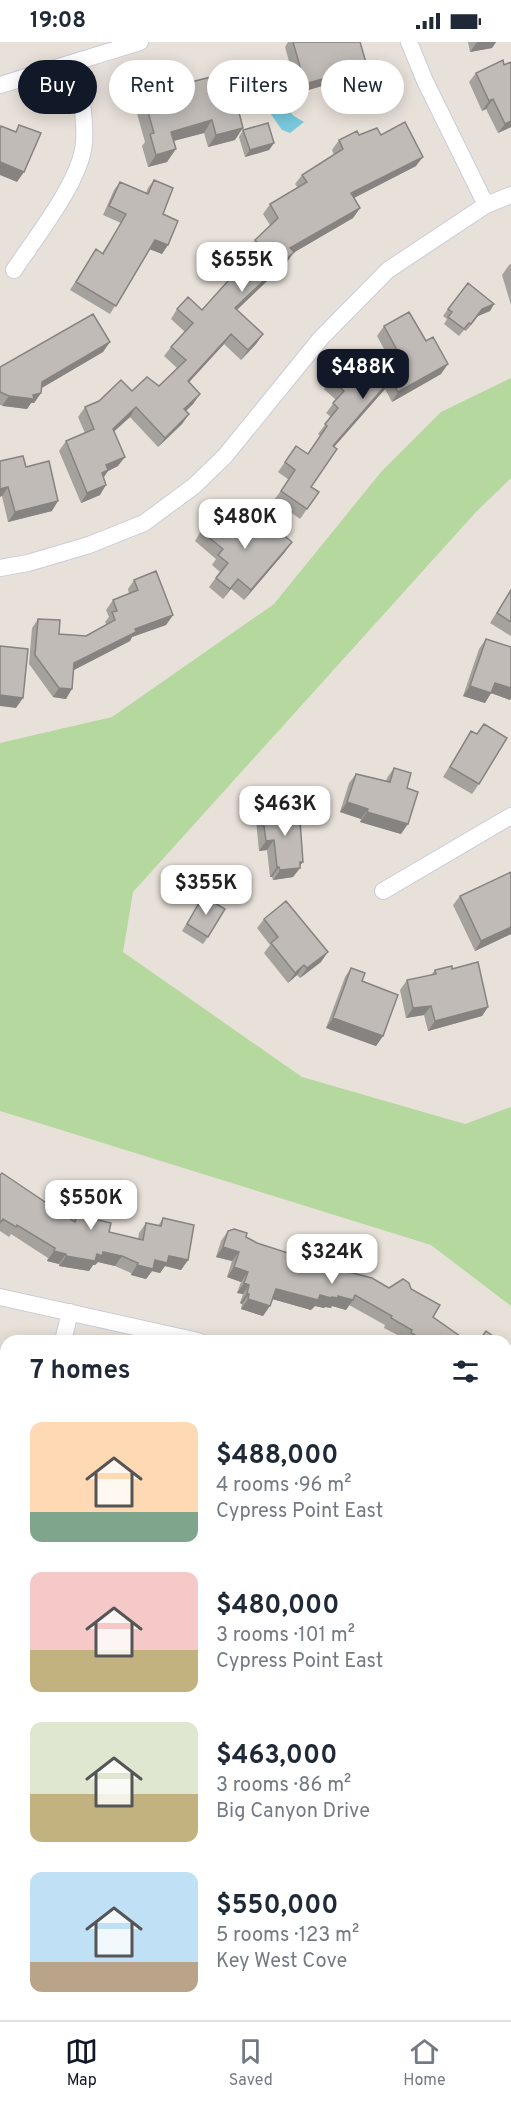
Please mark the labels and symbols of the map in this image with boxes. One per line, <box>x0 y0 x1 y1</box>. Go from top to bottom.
pin: $655K <box>200 242 284 293</box>
pin: $488K <box>321 349 405 400</box>
pin: $480K <box>203 499 287 550</box>
pin: $463K <box>243 786 327 837</box>
pin: $355K <box>164 865 248 916</box>
pin: $550K <box>49 1180 133 1231</box>
pin: $324K <box>290 1234 374 1285</box>

